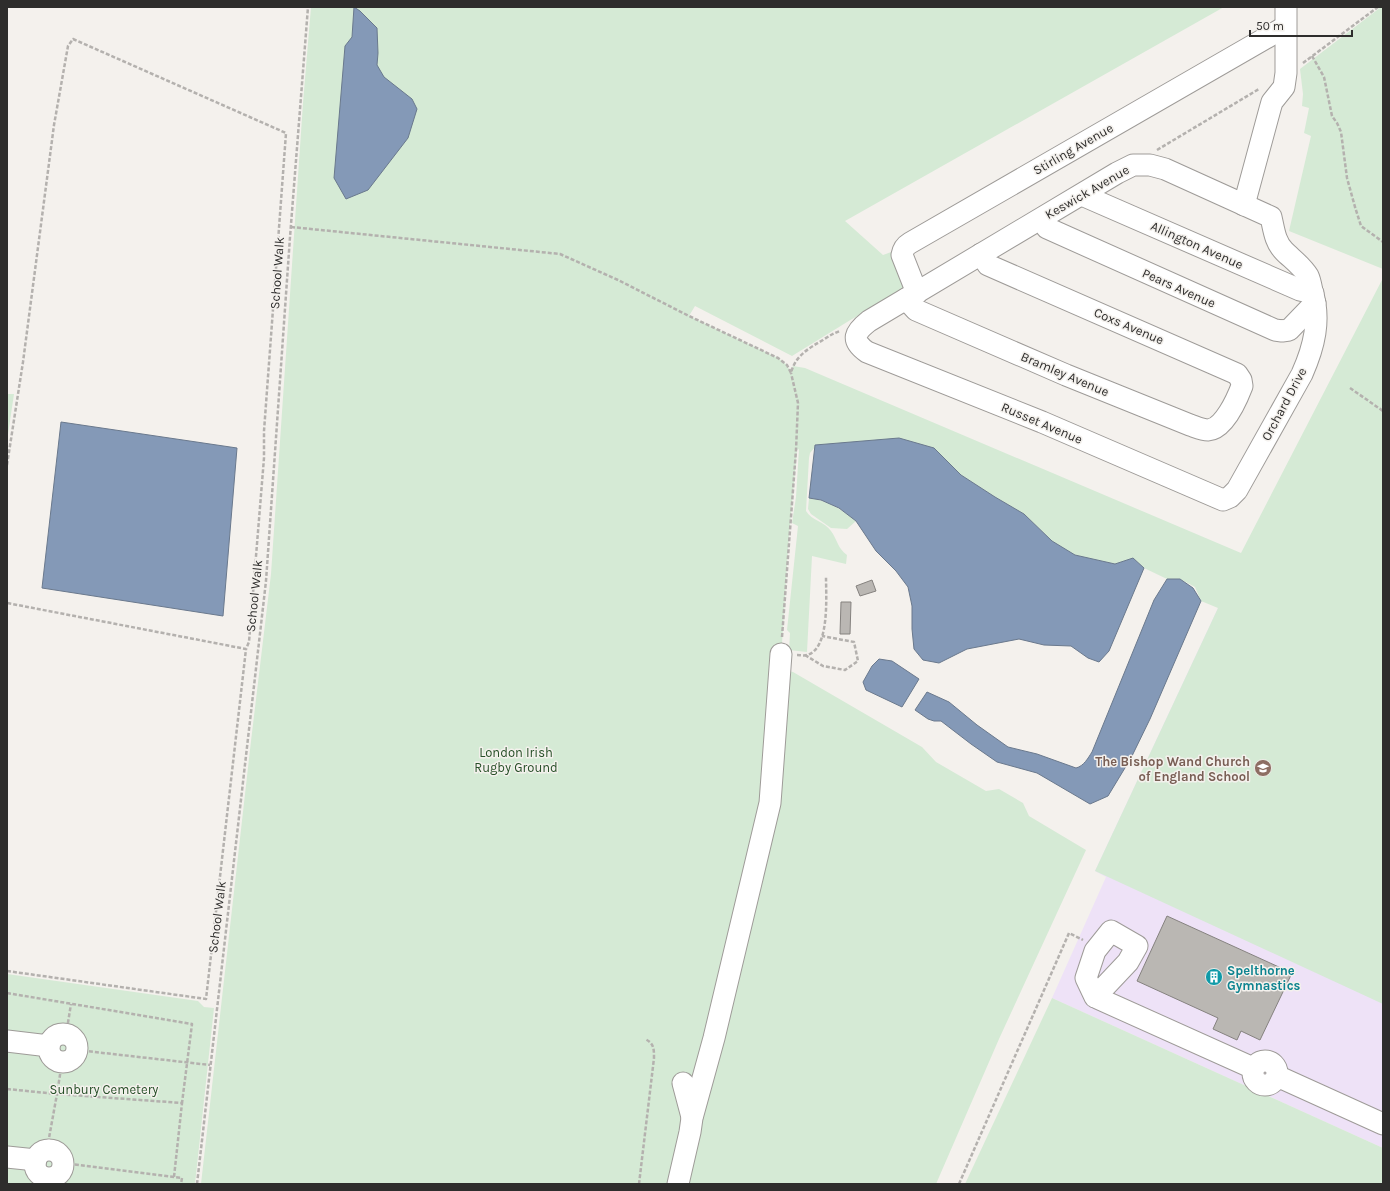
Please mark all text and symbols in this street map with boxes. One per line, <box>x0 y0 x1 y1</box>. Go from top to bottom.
scale bar <box>1250 12 1352 38</box>
text: 50 m <box>1256 19 1284 33</box>
street label: Stirling Avenue <box>1030 120 1116 178</box>
street label: Keswick Avenue <box>1042 162 1132 222</box>
street label: Allington Avenue <box>1148 218 1246 272</box>
street label: School Walk <box>267 236 287 310</box>
street label: Pears Avenue <box>1140 265 1218 311</box>
street label: Coxs Avenue <box>1092 305 1166 348</box>
street label: Bramley Avenue <box>1019 349 1112 399</box>
street label: Orchard Drive <box>1258 365 1310 443</box>
street label: Russet Avenue <box>999 399 1085 447</box>
street label: School Walk <box>243 559 265 633</box>
park label: London Irish Rugby Ground <box>474 745 558 775</box>
place label: The Bishop Wand Church of England School <box>1095 754 1250 784</box>
school or university icon: The Bishop Wand Church of England School <box>1253 758 1273 778</box>
street label: School Walk <box>205 880 229 954</box>
place label: Spelthorne Gymnastics <box>1227 963 1301 993</box>
building icon: Spelthorne Gymnastics <box>1204 967 1224 987</box>
park label: Sunbury Cemetery <box>50 1082 158 1097</box>

